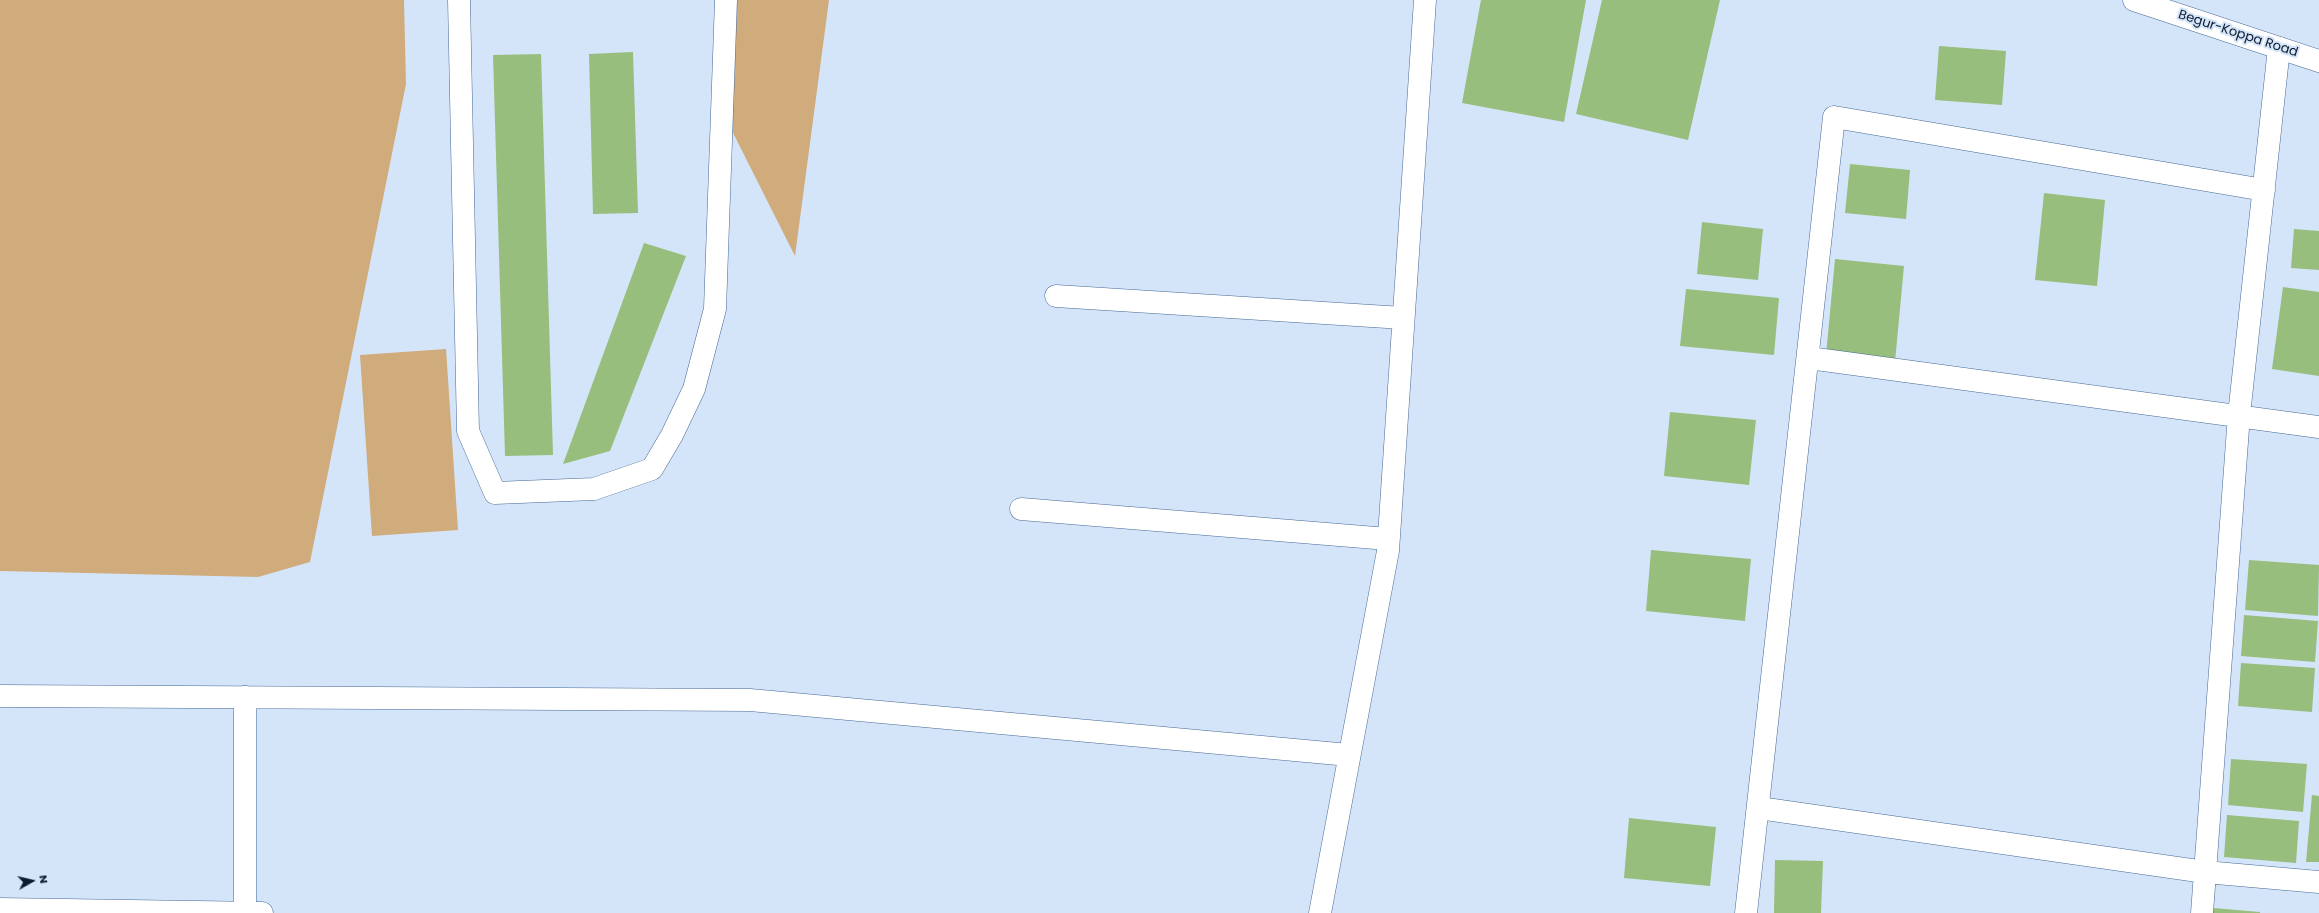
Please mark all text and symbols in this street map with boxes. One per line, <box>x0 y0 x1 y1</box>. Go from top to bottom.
street label: Begur-Koppa Road <box>2176 7 2300 61</box>
north arrow <box>12 861 52 901</box>
text: N <box>35 874 52 885</box>

